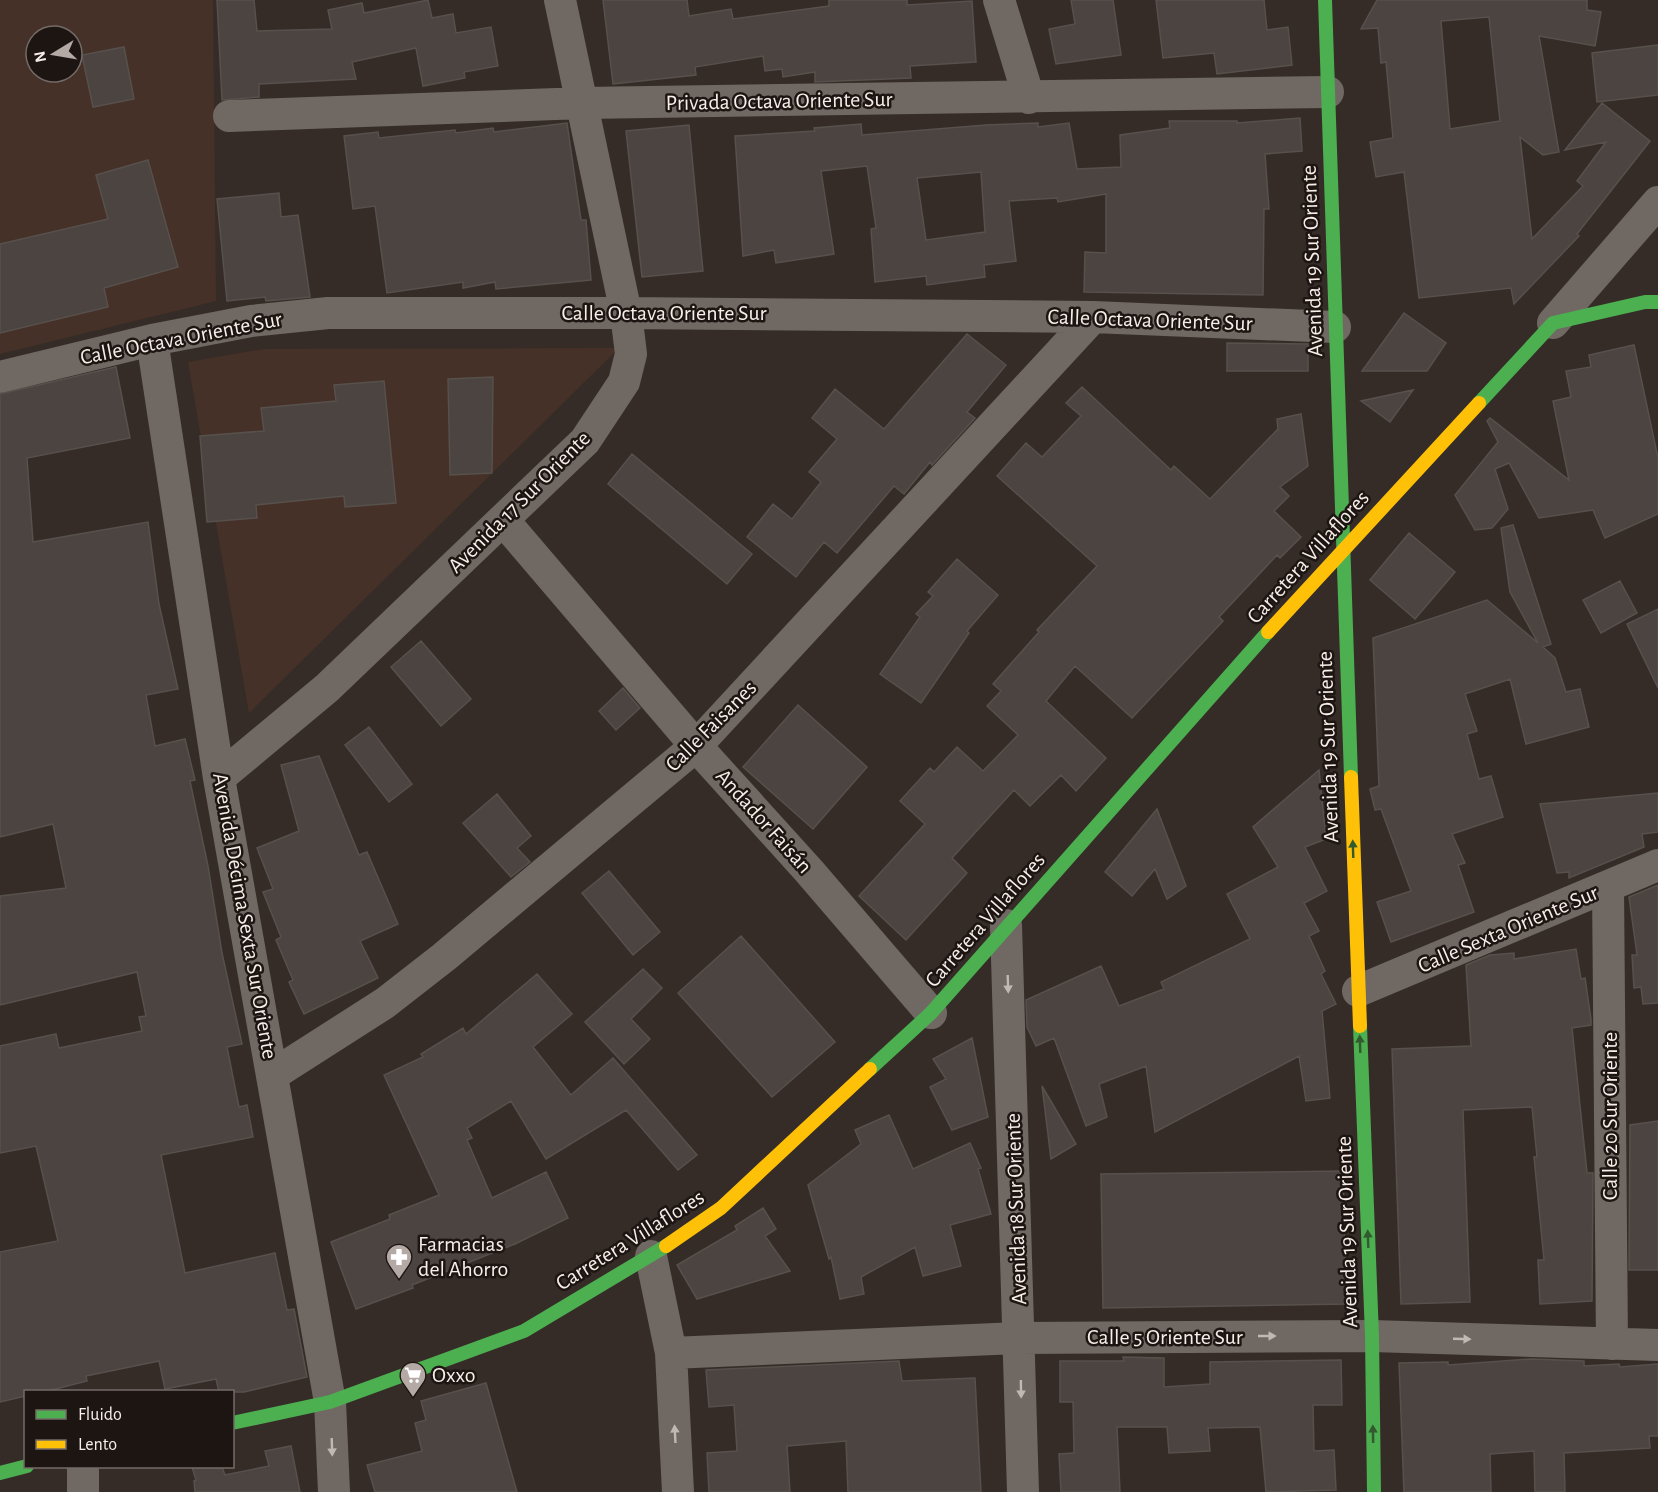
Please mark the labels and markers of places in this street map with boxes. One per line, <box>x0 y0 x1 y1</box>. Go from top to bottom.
place label: Farmacias del Ahorro <box>418 1233 508 1280</box>
pharmacy icon: Farmacias del Ahorro <box>384 1242 414 1280</box>
supermarket icon: Oxxo <box>398 1360 428 1398</box>
place label: Oxxo <box>432 1364 476 1386</box>

